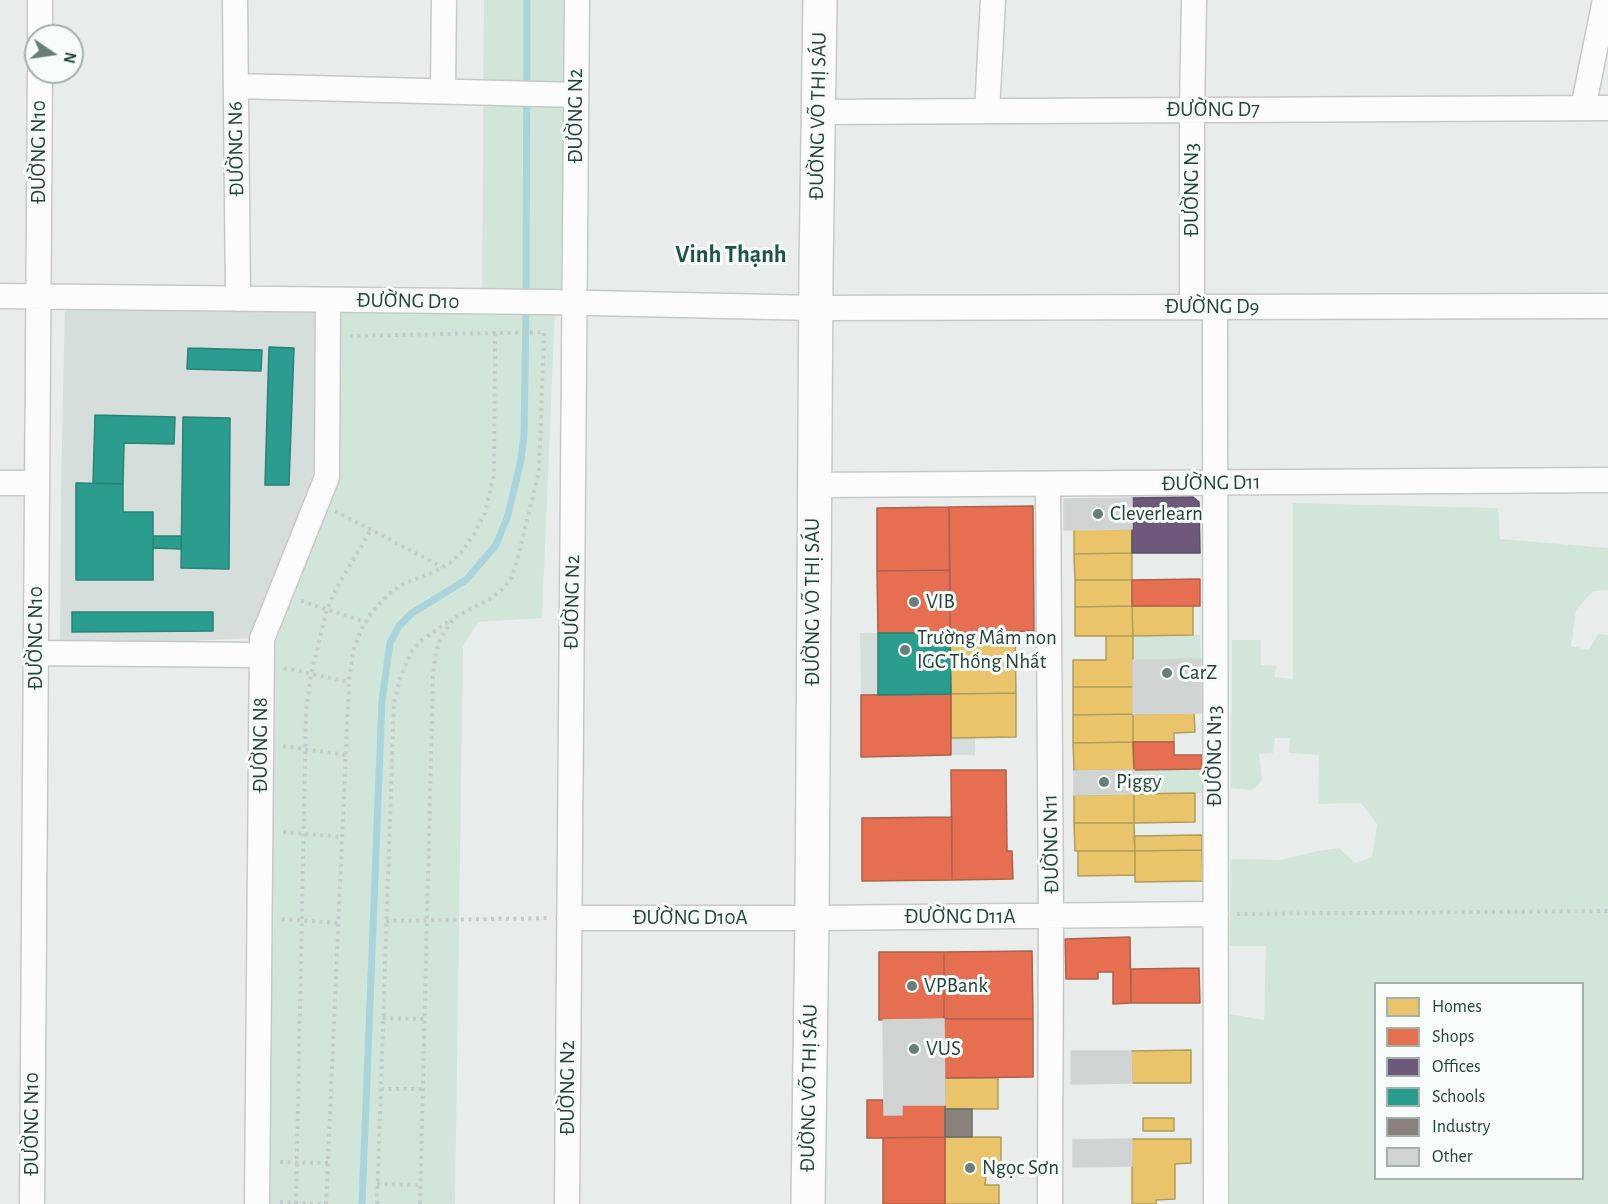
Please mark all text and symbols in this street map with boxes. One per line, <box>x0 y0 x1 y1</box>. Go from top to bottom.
north arrow <box>24 24 84 84</box>
street label: ĐƯỜNG VÕ THỊ SÁU <box>804 32 832 200</box>
text: N <box>61 50 79 65</box>
street label: ĐƯỜNG N2 <box>563 68 589 164</box>
street label: ĐƯỜNG D7 <box>1166 97 1260 123</box>
street label: ĐƯỜNG N10 <box>26 100 52 204</box>
street label: ĐƯỜNG N6 <box>223 101 249 197</box>
street label: ĐƯỜNG N3 <box>1179 143 1205 237</box>
district label: Vinh Thạnh <box>675 241 787 269</box>
street label: ĐƯỜNG D10 <box>356 288 460 314</box>
street label: ĐƯỜNG D9 <box>1165 294 1259 320</box>
street label: ĐƯỜNG D11 <box>1161 470 1261 496</box>
place label: Cleverlearn <box>1110 501 1203 527</box>
marker: Cleverlearn <box>1091 507 1105 521</box>
street label: ĐƯỜNG VÕ THỊ SÁU <box>800 518 826 686</box>
street label: ĐƯỜNG N2 <box>559 554 585 650</box>
street label: ĐƯỜNG N10 <box>23 586 49 690</box>
place label: VIB <box>926 589 955 615</box>
marker: VIB <box>907 595 921 609</box>
place label: Trường Mầm non IGC Thống Nhất <box>917 625 1057 675</box>
marker: Trường Mầm non IGC Thống Nhất <box>898 643 912 657</box>
place label: CarZ <box>1179 660 1217 686</box>
marker: CarZ <box>1160 666 1174 680</box>
street label: ĐƯỜNG N8 <box>248 697 274 793</box>
street label: ĐƯỜNG N13 <box>1202 705 1228 807</box>
place label: Piggy <box>1116 769 1161 795</box>
marker: Piggy <box>1097 775 1111 789</box>
street label: ĐƯỜNG N11 <box>1038 794 1064 894</box>
street label: ĐƯỜNG D11A <box>904 904 1016 930</box>
street label: ĐƯỜNG D10A <box>632 905 748 931</box>
place label: VPBank <box>924 973 988 999</box>
marker: VPBank <box>905 979 919 993</box>
legend <box>1374 982 1584 1180</box>
text: Homes <box>1432 998 1482 1016</box>
street label: ĐƯỜNG VÕ THỊ SÁU <box>795 1004 823 1172</box>
text: Shops <box>1432 1028 1474 1046</box>
place label: VUS <box>926 1036 961 1062</box>
street label: ĐƯỜNG N2 <box>555 1040 581 1136</box>
marker: VUS <box>907 1042 921 1056</box>
text: Offices <box>1432 1058 1481 1076</box>
street label: ĐƯỜNG N10 <box>19 1072 45 1176</box>
text: Schools <box>1432 1088 1485 1106</box>
text: Industry <box>1432 1118 1491 1136</box>
text: Other <box>1432 1148 1473 1166</box>
place label: Ngọc Sơn <box>982 1155 1059 1181</box>
marker: Ngọc Sơn <box>963 1161 977 1175</box>

